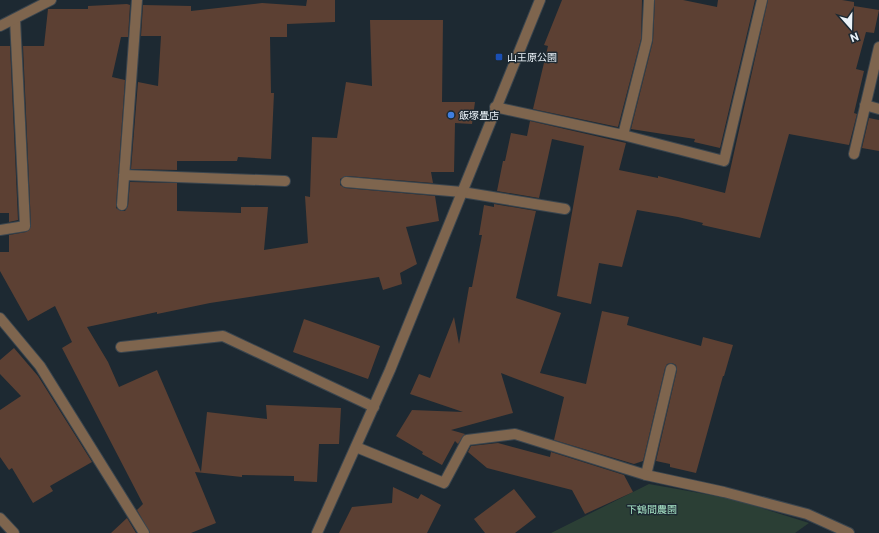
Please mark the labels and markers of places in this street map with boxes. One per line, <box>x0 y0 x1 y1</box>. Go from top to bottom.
place label: 山王原公園 <box>507 51 557 63</box>
marker: 山王原公園 <box>494 52 504 62</box>
place label: 飯塚畳店 <box>459 109 499 121</box>
marker: 飯塚畳店 <box>446 110 456 120</box>

